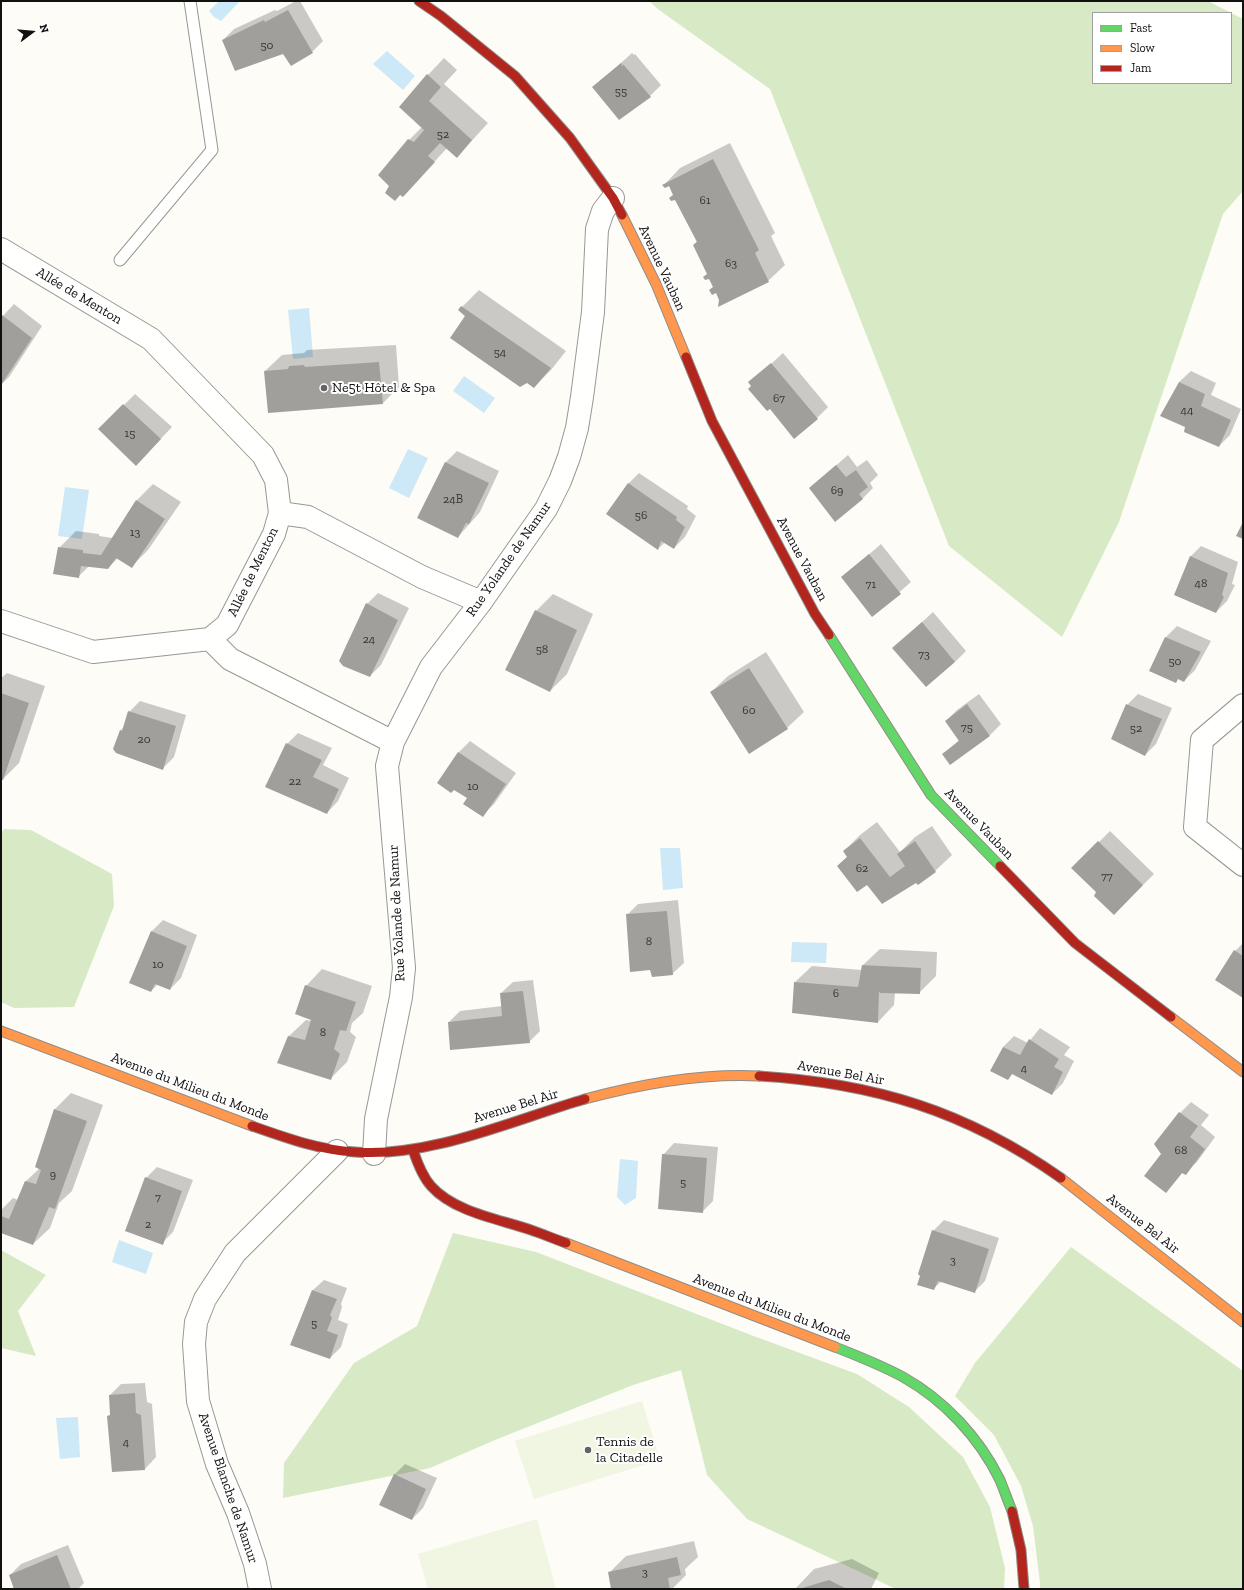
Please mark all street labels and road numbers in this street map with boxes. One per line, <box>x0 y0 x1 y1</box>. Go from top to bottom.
street label: Avenue Vauban <box>635 222 689 314</box>
street label: Allée de Menton <box>33 264 125 328</box>
street label: Rue Yolande de Namur <box>463 498 555 620</box>
street label: Avenue Vauban <box>773 514 831 604</box>
street label: Allée de Menton <box>224 525 282 619</box>
street label: Avenue Vauban <box>941 785 1017 863</box>
street label: Rue Yolande de Namur <box>385 844 409 982</box>
street label: Avenue du Milieu du Monde <box>109 1049 271 1125</box>
street label: Avenue Bel Air <box>796 1057 886 1089</box>
street label: Avenue Bel Air <box>471 1085 561 1127</box>
street label: Avenue Bel Air <box>1103 1190 1183 1258</box>
street label: Avenue du Milieu du Monde <box>691 1270 853 1346</box>
street label: Avenue Blanche de Namur <box>194 1410 262 1566</box>

